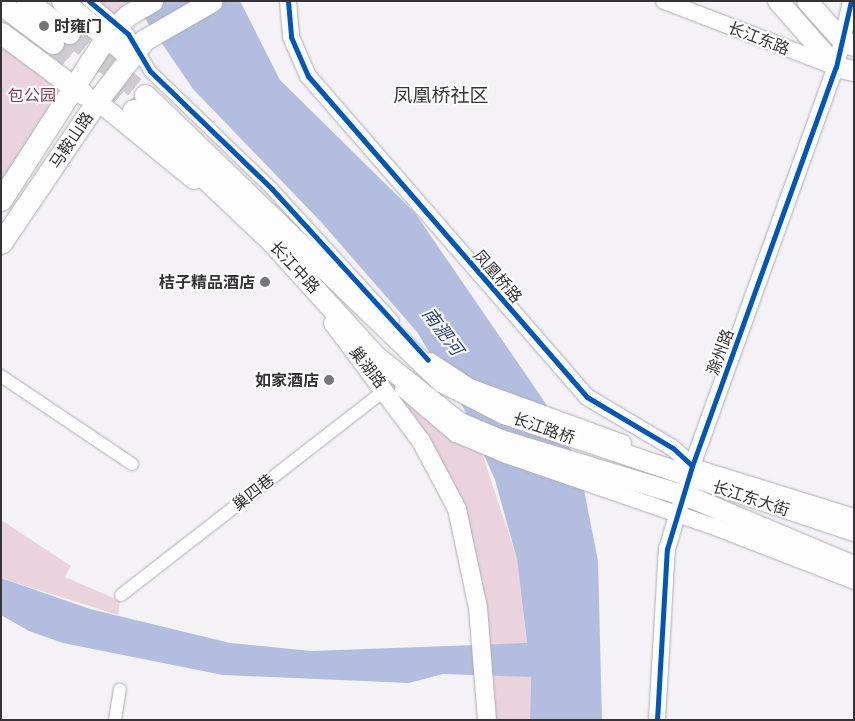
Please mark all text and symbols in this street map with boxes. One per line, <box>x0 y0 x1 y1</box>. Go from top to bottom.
place label: 时雍门 <box>54 16 102 36</box>
street label: 长江东路 <box>726 18 792 58</box>
marker: 时雍门 <box>38 20 50 32</box>
district label: 凤凰桥社区 <box>394 84 488 106</box>
park label: 包公园 <box>8 85 56 105</box>
street label: 马鞍山路 <box>45 108 97 172</box>
street label: 长江中路 <box>266 237 324 297</box>
street label: 凤凰桥路 <box>470 246 526 306</box>
place label: 桔子精品酒店 <box>159 272 255 292</box>
marker: 桔子精品酒店 <box>259 276 271 288</box>
water label: 南淝河 <box>418 303 468 359</box>
street label: 滁州路 <box>703 326 737 378</box>
street label: 巢湖路 <box>346 342 390 392</box>
place label: 如家酒店 <box>255 370 319 390</box>
marker: 如家酒店 <box>323 374 335 386</box>
street label: 长江路桥 <box>511 409 577 447</box>
street label: 巢四巷 <box>228 470 278 514</box>
street label: 长江东大街 <box>710 477 792 519</box>

